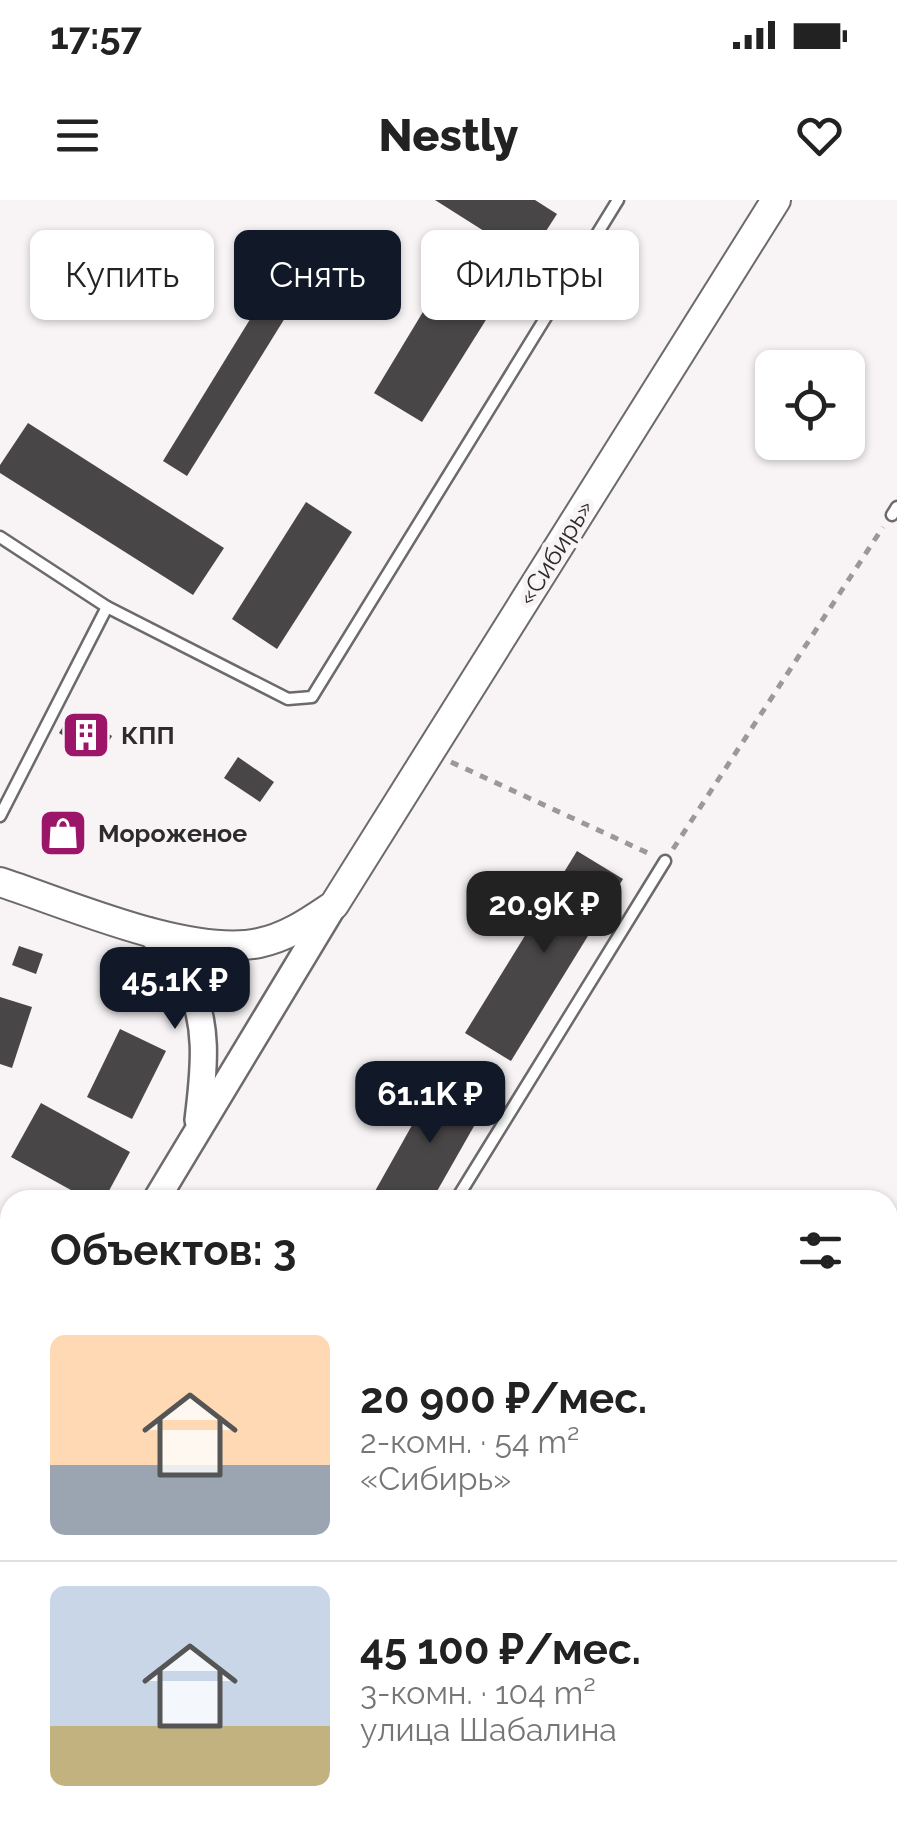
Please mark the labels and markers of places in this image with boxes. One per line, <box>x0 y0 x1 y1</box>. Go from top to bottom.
building icon: КПП <box>60 709 112 761</box>
place label: КПП <box>121 720 175 750</box>
shop icon: Мороженое <box>37 807 89 859</box>
place label: Мороженое <box>98 818 247 848</box>
pin: 20.9K ₽ <box>452 871 636 956</box>
pin: 45.1K ₽ <box>83 947 267 1032</box>
pin: 61.1K ₽ <box>338 1061 522 1146</box>

